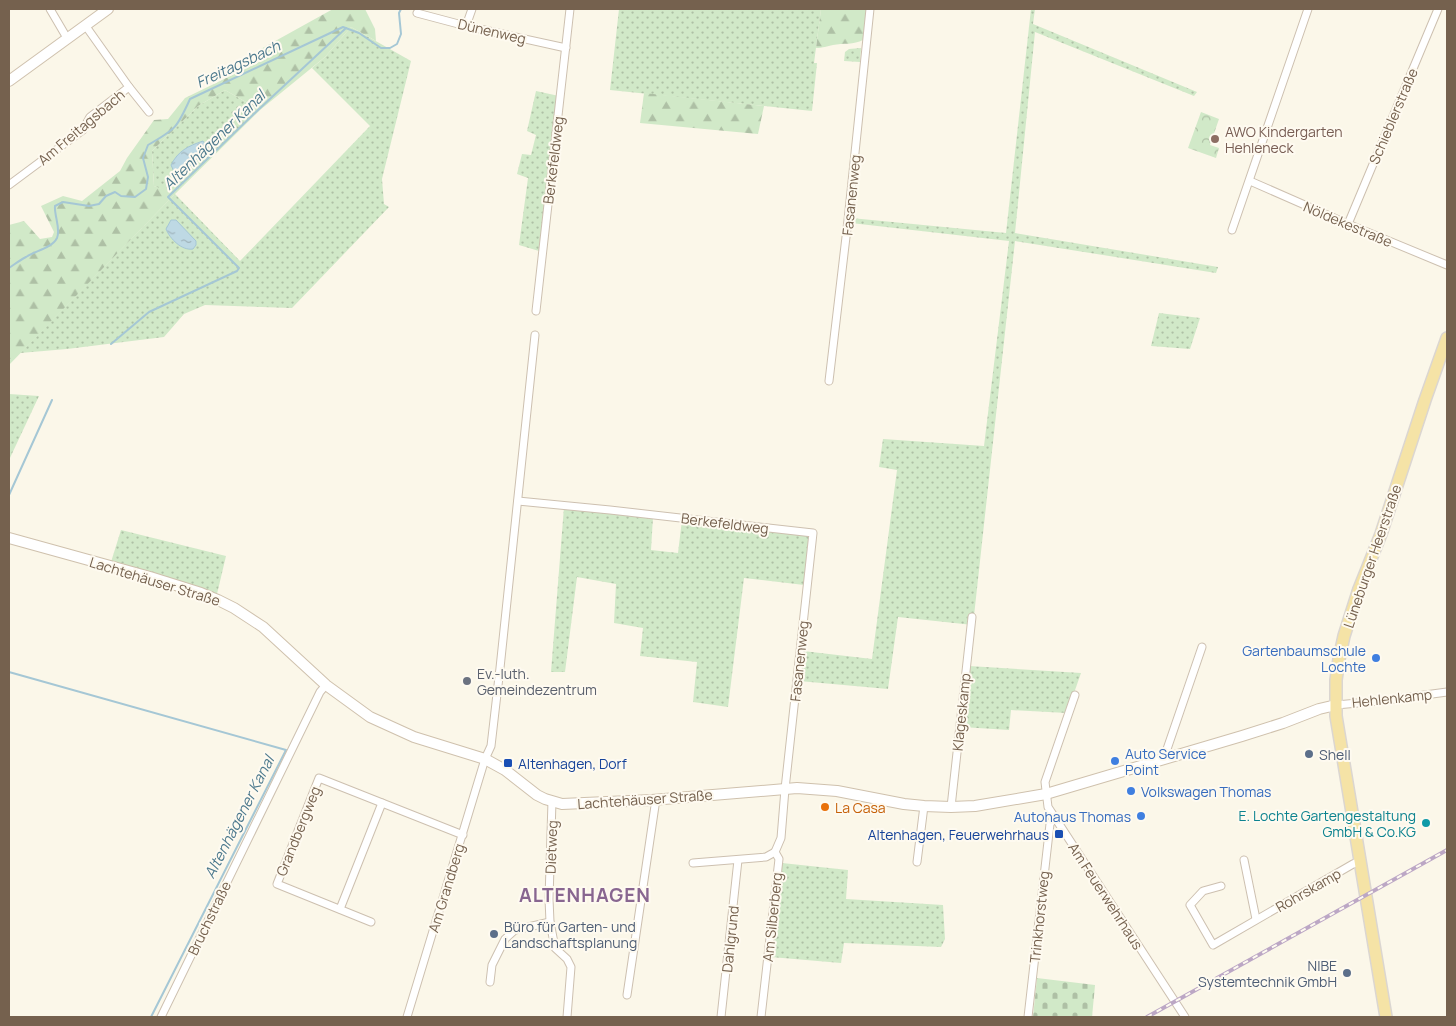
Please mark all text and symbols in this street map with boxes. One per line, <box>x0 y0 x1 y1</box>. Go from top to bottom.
street label: Dünenweg <box>456 14 528 48</box>
water label: Freitagsbach <box>193 35 284 93</box>
street label: Schieblerstraße <box>1364 65 1422 167</box>
water label: Altenhägener Kanal <box>158 84 272 194</box>
street label: Am Freitagsbach <box>33 85 129 169</box>
street label: Berkefeldweg <box>538 115 568 205</box>
place label: AWO Kindergarten Hehleneck <box>1225 122 1342 157</box>
marker: AWO Kindergarten Hehleneck <box>1209 133 1221 145</box>
street label: Fasanenweg <box>837 154 865 236</box>
street label: Nöldekestraße <box>1301 197 1395 251</box>
street label: Lüneburger Heerstraße <box>1339 482 1405 630</box>
street label: Berkefeldweg <box>680 508 770 538</box>
street label: Lachtehäuser Straße <box>87 552 223 610</box>
street label: Fasanenweg <box>785 620 813 702</box>
place label: Gartenbaumschule Lochte <box>1242 641 1366 676</box>
marker: Gartenbaumschule Lochte <box>1370 652 1382 664</box>
place label: Ev.-luth. Gemeindezentrum <box>477 664 597 699</box>
street label: Klageskamp <box>947 672 975 752</box>
marker: Ev.-luth. Gemeindezentrum <box>461 675 473 687</box>
street label: Hehlenkamp <box>1351 684 1433 712</box>
place label: Auto Service Point <box>1125 744 1207 779</box>
place label: Shell <box>1319 745 1351 764</box>
marker: Shell <box>1303 748 1315 760</box>
water label: Altenhägener Kanal <box>199 750 280 882</box>
place label: Altenhagen, Dorf <box>518 754 627 773</box>
marker: Auto Service Point <box>1109 755 1121 767</box>
marker: Altenhagen, Dorf <box>502 757 514 769</box>
place label: Volkswagen Thomas <box>1141 782 1271 801</box>
street label: Grandbergweg <box>271 783 325 879</box>
street label: Lachtehäuser Straße <box>577 785 713 813</box>
marker: Volkswagen Thomas <box>1125 785 1137 797</box>
place label: La Casa <box>835 798 886 817</box>
marker: La Casa <box>819 801 831 813</box>
place label: E. Lochte Gartengestaltung GmbH & Co.KG <box>1239 806 1416 841</box>
place label: Autohaus Thomas <box>1014 807 1131 826</box>
marker: Autohaus Thomas <box>1135 810 1147 822</box>
marker: E. Lochte Gartengestaltung GmbH & Co.KG <box>1420 817 1432 829</box>
street label: Dietweg <box>541 820 561 874</box>
place label: Altenhagen, Feuerwehrhaus <box>868 825 1049 844</box>
marker: Altenhagen, Feuerwehrhaus <box>1053 828 1065 840</box>
street label: Am Feuerwehrhaus <box>1064 839 1148 953</box>
street label: Am Grandberg <box>423 841 469 935</box>
street label: Rohrskamp <box>1272 864 1344 916</box>
street label: Trinkhorstweg <box>1025 870 1053 964</box>
street label: Am Silberberg <box>758 871 786 963</box>
street label: Bruchstraße <box>183 878 235 958</box>
district label: ALTENHAGEN <box>519 882 651 908</box>
street label: Dahlgrund <box>717 905 743 973</box>
place label: Büro für Garten- und Landschaftsplanung <box>504 917 637 952</box>
marker: Büro für Garten- und Landschaftsplanung <box>488 928 500 940</box>
place label: NIBE Systemtechnik GmbH <box>1198 956 1337 991</box>
marker: NIBE Systemtechnik GmbH <box>1341 967 1353 979</box>

